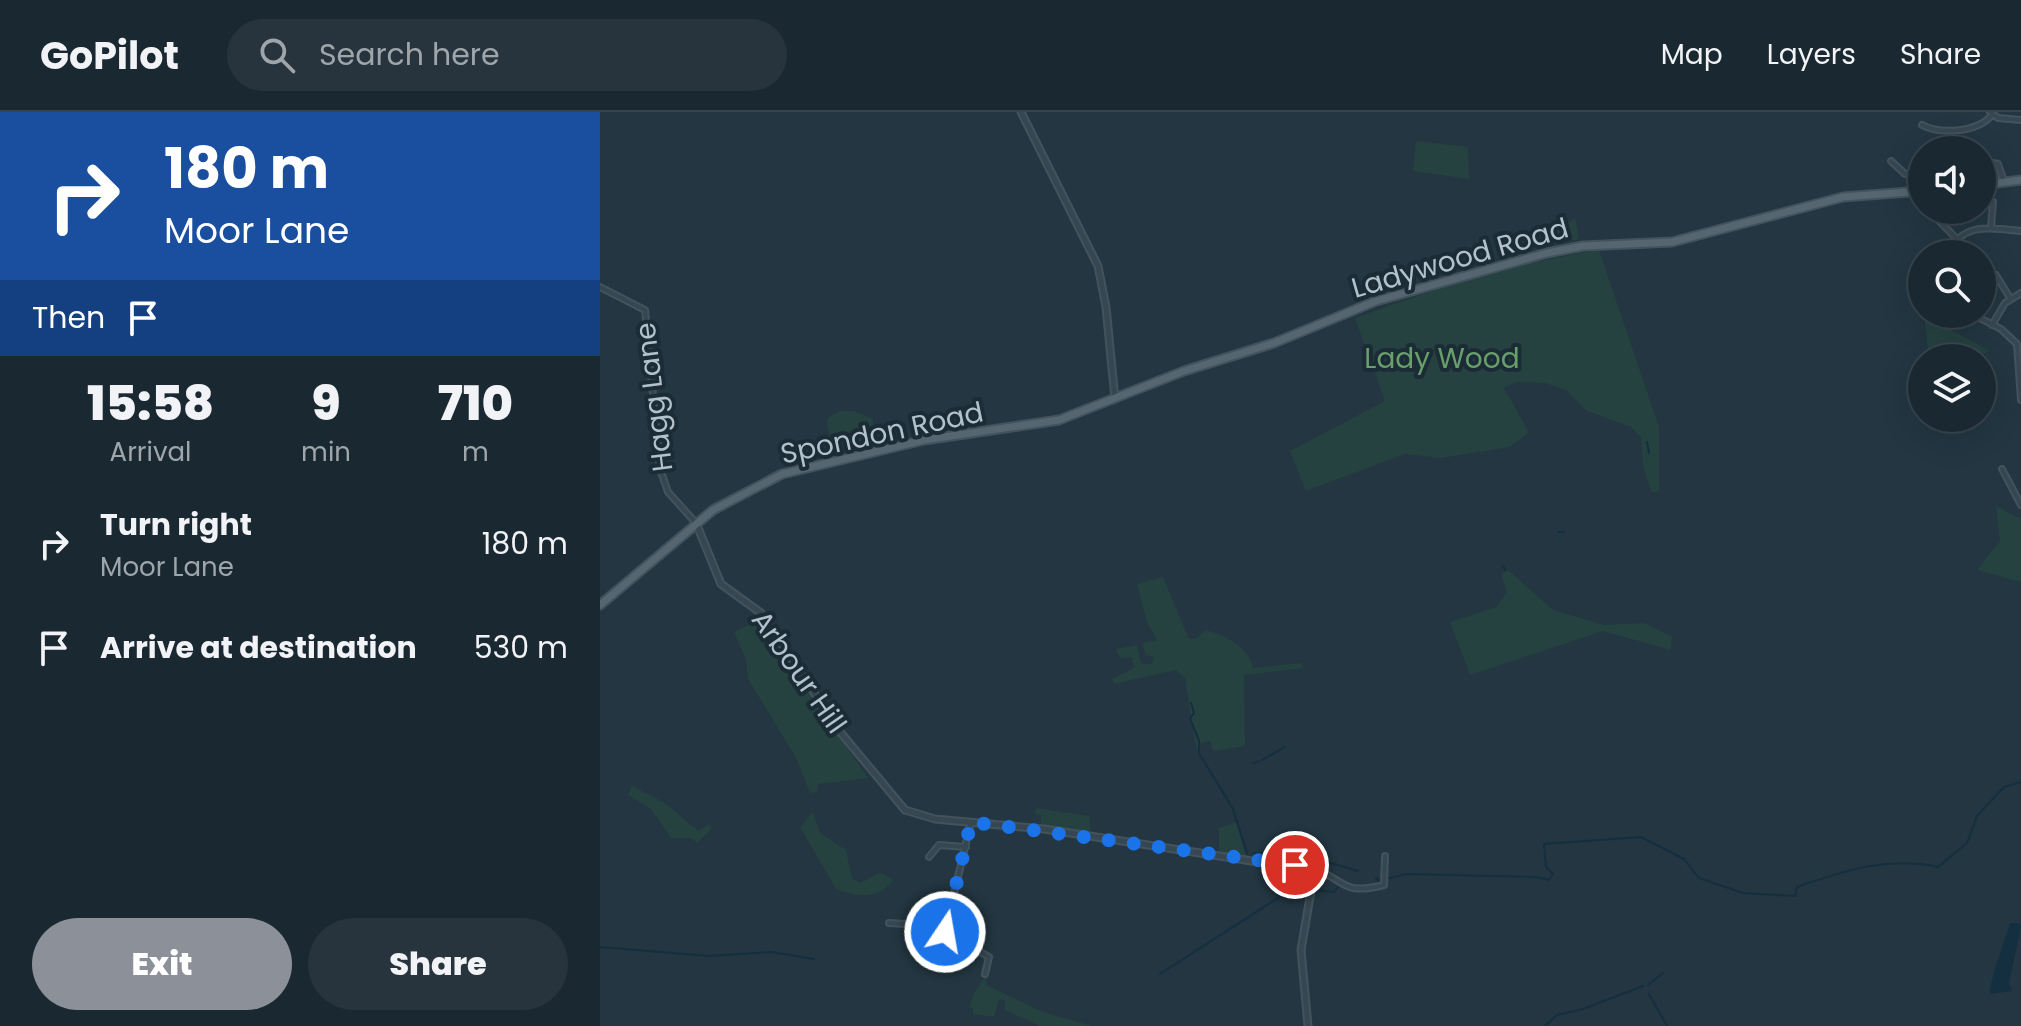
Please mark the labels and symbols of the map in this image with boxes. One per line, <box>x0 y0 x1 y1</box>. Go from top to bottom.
street label: Ladywood Road <box>1347 208 1573 308</box>
street label: Hagg Lane <box>626 320 682 474</box>
park label: Lady Wood <box>1364 339 1520 378</box>
street label: Spondon Road <box>777 392 987 474</box>
street label: Arbour Hill <box>742 603 856 741</box>
pin <box>1261 831 1329 899</box>
position arrow <box>903 890 987 974</box>

